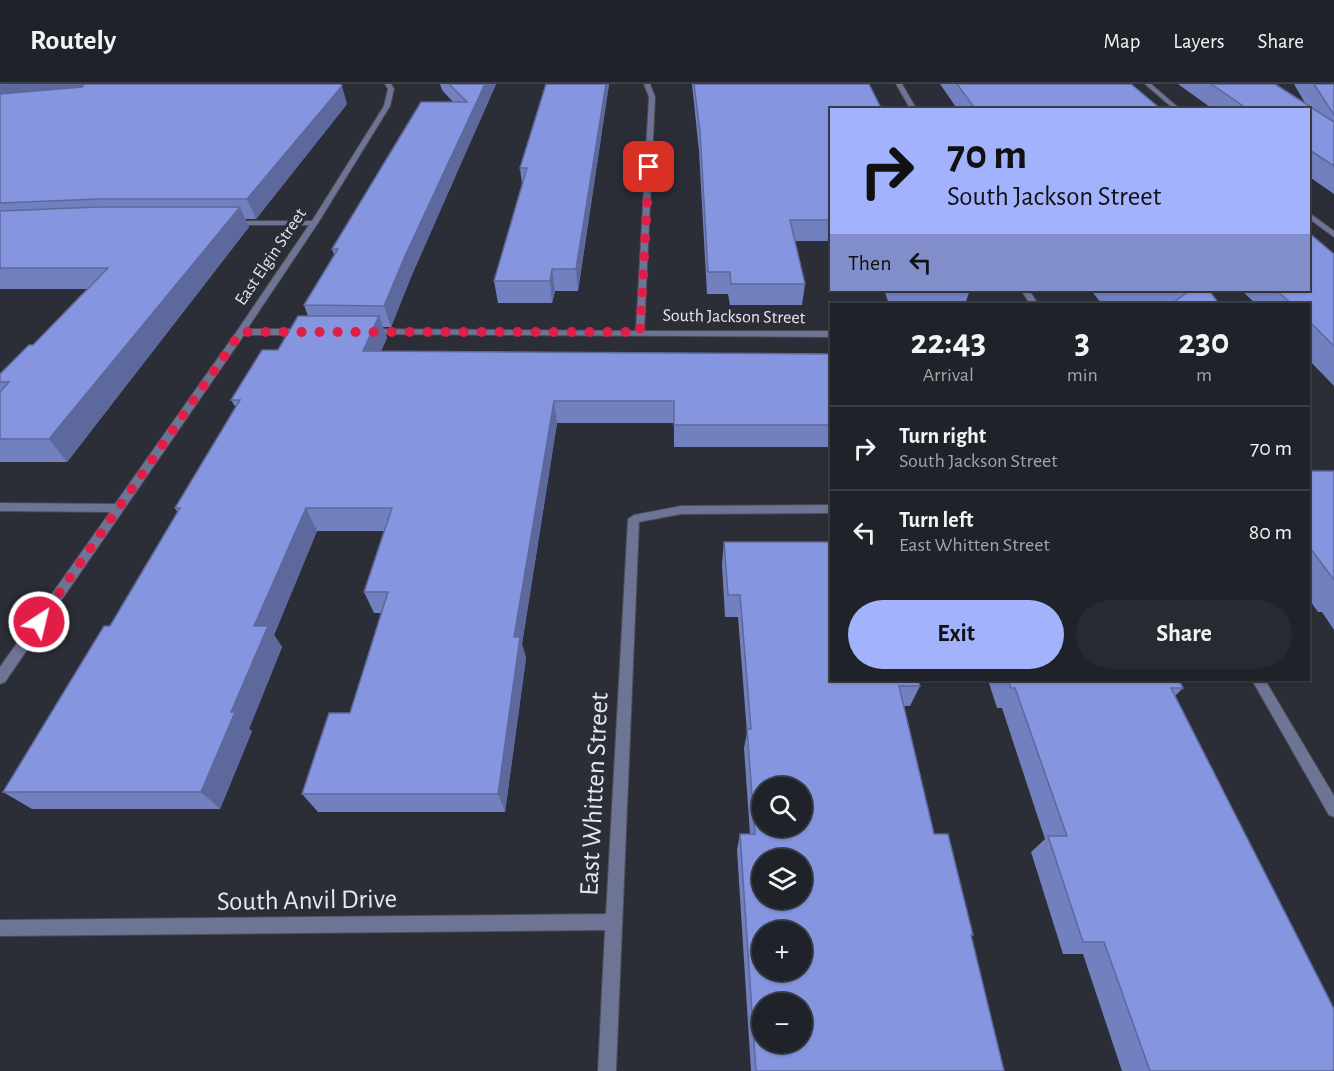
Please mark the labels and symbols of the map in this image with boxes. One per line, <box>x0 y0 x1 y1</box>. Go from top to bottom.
pin <box>623 141 674 192</box>
street label: East Elgin Street <box>232 205 310 309</box>
street label: South Jackson Street <box>662 307 806 327</box>
position arrow <box>7 590 71 654</box>
street label: East Whitten Street <box>575 691 613 896</box>
street label: South Anvil Drive <box>217 885 397 915</box>

